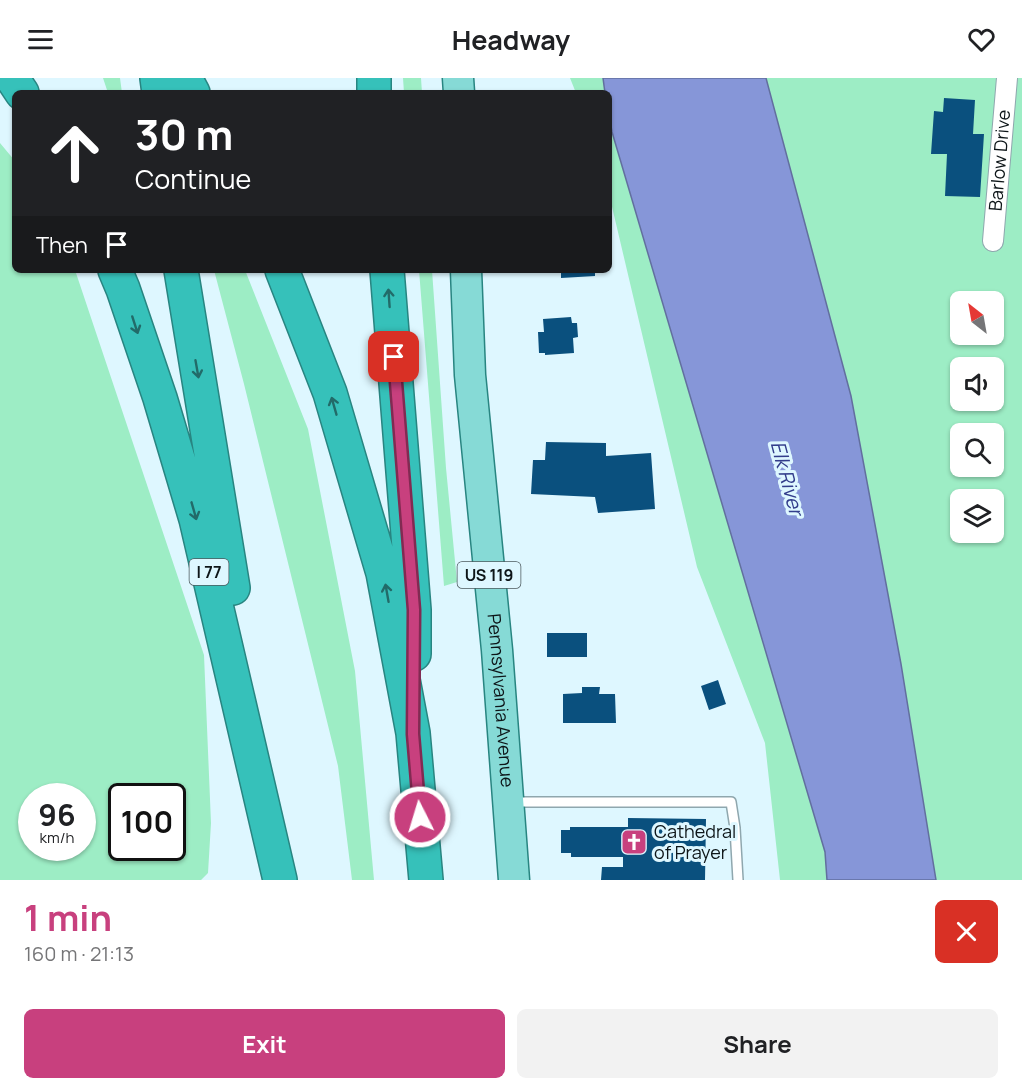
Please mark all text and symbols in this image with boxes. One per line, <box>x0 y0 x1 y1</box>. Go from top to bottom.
text: Headway <box>452 21 570 58</box>
icon: menu <box>24 23 57 56</box>
icon: heart <box>965 23 998 56</box>
text: 30 m <box>135 105 233 163</box>
street label: Barlow Drive <box>983 109 1015 212</box>
icon: ahead <box>36 114 114 192</box>
text: Continue <box>135 160 251 197</box>
icon: arrive <box>100 228 133 261</box>
text: Then <box>36 230 88 260</box>
one-way arrow <box>384 288 395 308</box>
north arrow <box>950 291 1004 345</box>
map controls <box>950 291 1004 543</box>
one-way arrow <box>131 315 142 334</box>
pin <box>368 331 419 382</box>
icon: arrive <box>377 340 410 373</box>
button: sound <box>950 357 1004 411</box>
one-way arrow <box>191 359 202 379</box>
one-way arrow <box>328 397 339 416</box>
button: search <box>950 423 1004 477</box>
water label: Elk River <box>765 438 811 521</box>
button: layers <box>950 489 1004 543</box>
one-way arrow <box>189 501 200 520</box>
road number: I 77 <box>190 559 228 585</box>
road number: US 119 <box>458 562 520 588</box>
one-way arrow <box>381 584 392 604</box>
street label: Pennsylvania Avenue <box>482 612 520 788</box>
speed limit sign: 100 <box>108 783 186 861</box>
position arrow <box>388 785 452 849</box>
text: 96 <box>38 794 76 835</box>
place label: Cathedral of Prayer <box>654 819 736 864</box>
text: km/h <box>40 827 74 848</box>
church icon: Cathedral of Prayer <box>619 827 649 857</box>
text: 1 min <box>24 893 112 942</box>
button: close <box>935 900 998 963</box>
text: 160 m · 21:13 <box>24 940 134 967</box>
button: Exit <box>24 1009 505 1078</box>
button: Share <box>517 1009 998 1078</box>

